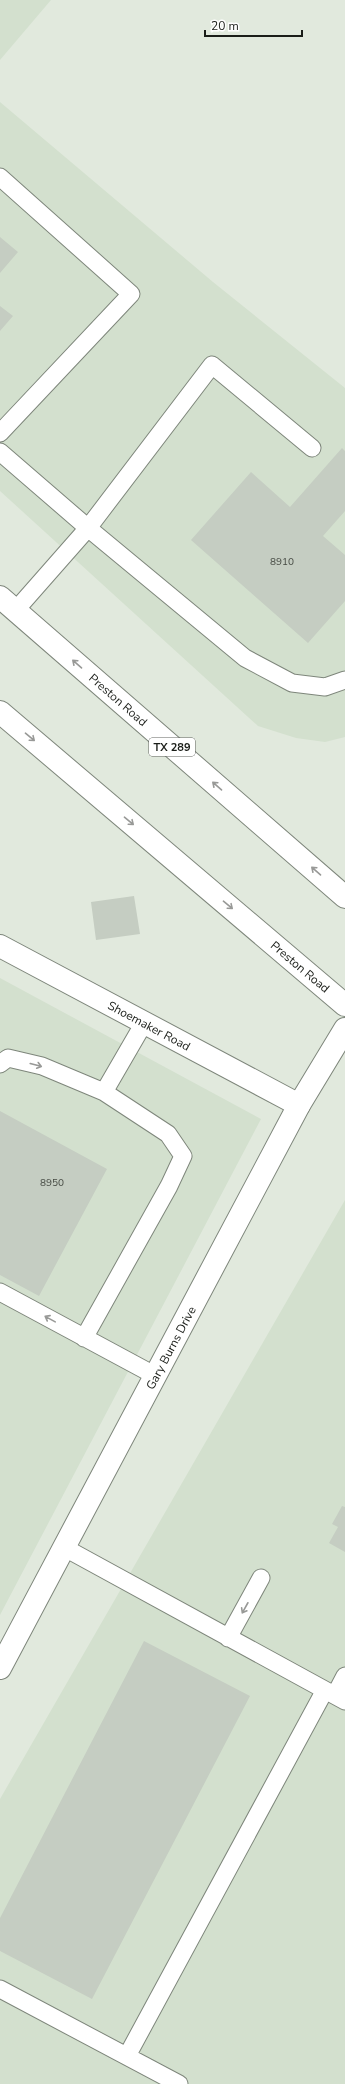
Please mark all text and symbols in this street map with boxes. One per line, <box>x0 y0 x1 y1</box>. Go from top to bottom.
scale bar <box>205 12 302 38</box>
text: 20 m <box>211 18 239 34</box>
house number: 8910 <box>270 555 294 569</box>
one-way arrow <box>72 660 82 669</box>
street label: Preston Road <box>85 670 151 730</box>
one-way arrow <box>24 732 35 741</box>
road number: TX 289 <box>149 738 195 756</box>
one-way arrow <box>212 782 223 791</box>
one-way arrow <box>123 817 134 826</box>
one-way arrow <box>310 867 321 876</box>
one-way arrow <box>222 901 233 910</box>
street label: Preston Road <box>267 938 333 996</box>
street label: Shoemaker Road <box>105 997 193 1055</box>
one-way arrow <box>29 1062 42 1069</box>
house number: 8950 <box>40 1176 64 1190</box>
street label: Gary Burns Drive <box>142 1304 200 1392</box>
one-way arrow <box>44 1315 56 1322</box>
one-way arrow <box>240 1602 248 1614</box>

